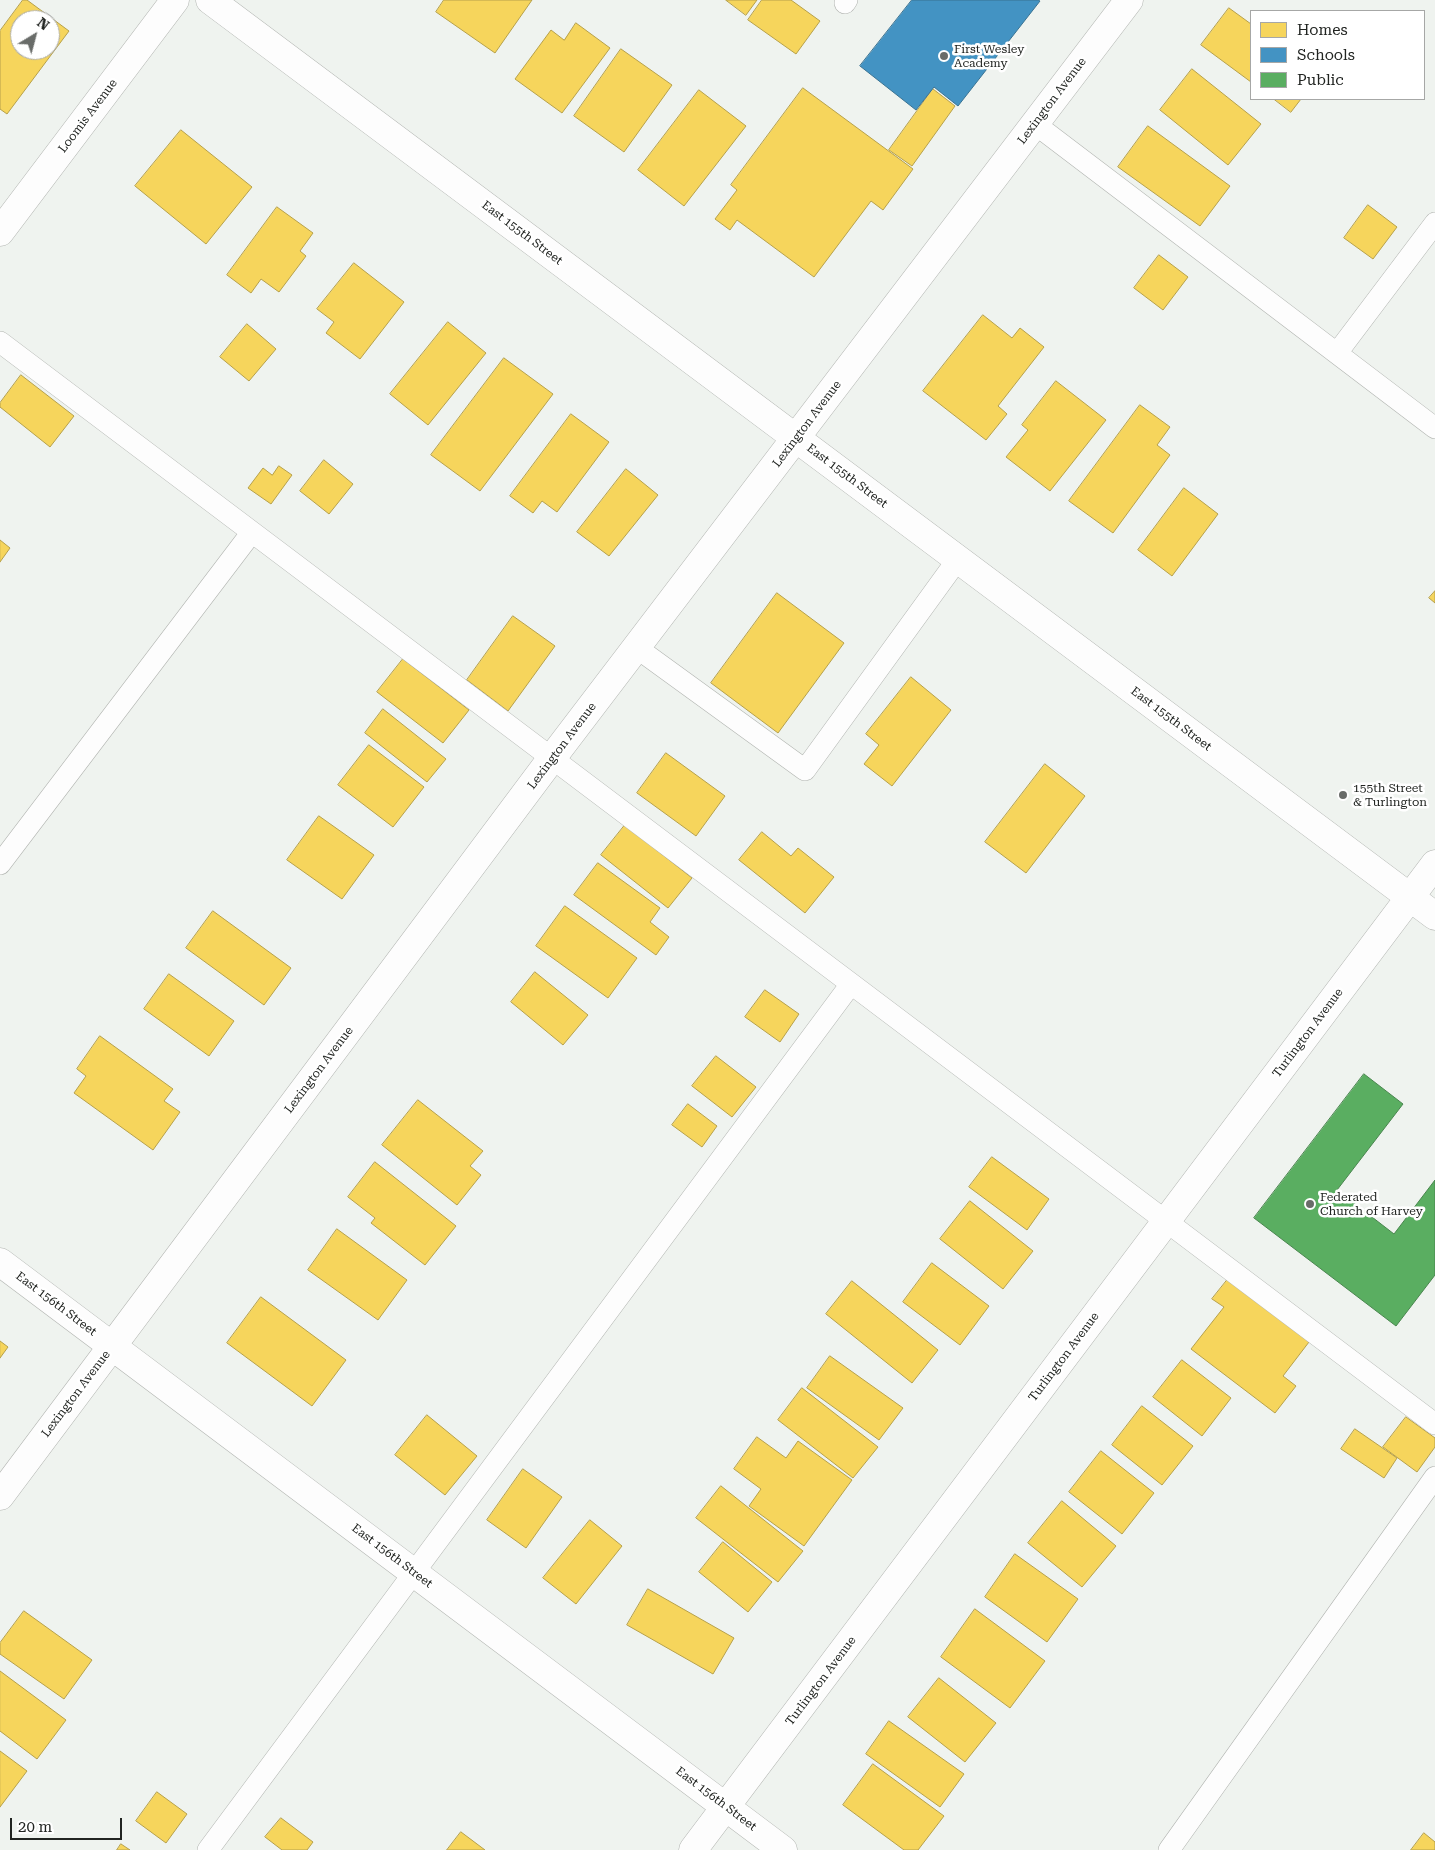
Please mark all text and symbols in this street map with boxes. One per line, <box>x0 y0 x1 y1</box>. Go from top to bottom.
north arrow <box>10 10 60 60</box>
legend <box>1250 10 1425 100</box>
text: N <box>34 14 53 33</box>
text: Homes <box>1297 21 1348 39</box>
place label: First Wesley Academy <box>954 42 1024 70</box>
text: Schools <box>1297 46 1355 64</box>
marker: First Wesley Academy <box>938 50 950 62</box>
street label: Lexington Avenue <box>1015 55 1089 147</box>
text: Public <box>1297 71 1344 89</box>
street label: Loomis Avenue <box>56 76 120 156</box>
street label: East 155th Street <box>479 198 565 268</box>
street label: Lexington Avenue <box>770 378 844 470</box>
street label: East 155th Street <box>804 441 890 511</box>
street label: East 155th Street <box>1128 684 1214 754</box>
street label: Lexington Avenue <box>525 700 599 792</box>
place label: 155th Street & Turlington <box>1353 781 1427 809</box>
marker: 155th Street & Turlington <box>1337 789 1349 801</box>
street label: Turlington Avenue <box>1270 985 1346 1081</box>
street label: Lexington Avenue <box>282 1024 356 1116</box>
place label: Federated Church of Harvey <box>1320 1190 1423 1218</box>
marker: Federated Church of Harvey <box>1304 1198 1316 1210</box>
street label: East 156th Street <box>13 1269 99 1339</box>
street label: Turlington Avenue <box>1026 1309 1102 1405</box>
street label: Lexington Avenue <box>39 1348 113 1440</box>
street label: East 156th Street <box>349 1521 435 1591</box>
street label: Turlington Avenue <box>783 1633 859 1729</box>
street label: East 156th Street <box>673 1764 759 1834</box>
scale bar <box>12 1808 125 1840</box>
text: 20 m <box>18 1818 52 1836</box>

